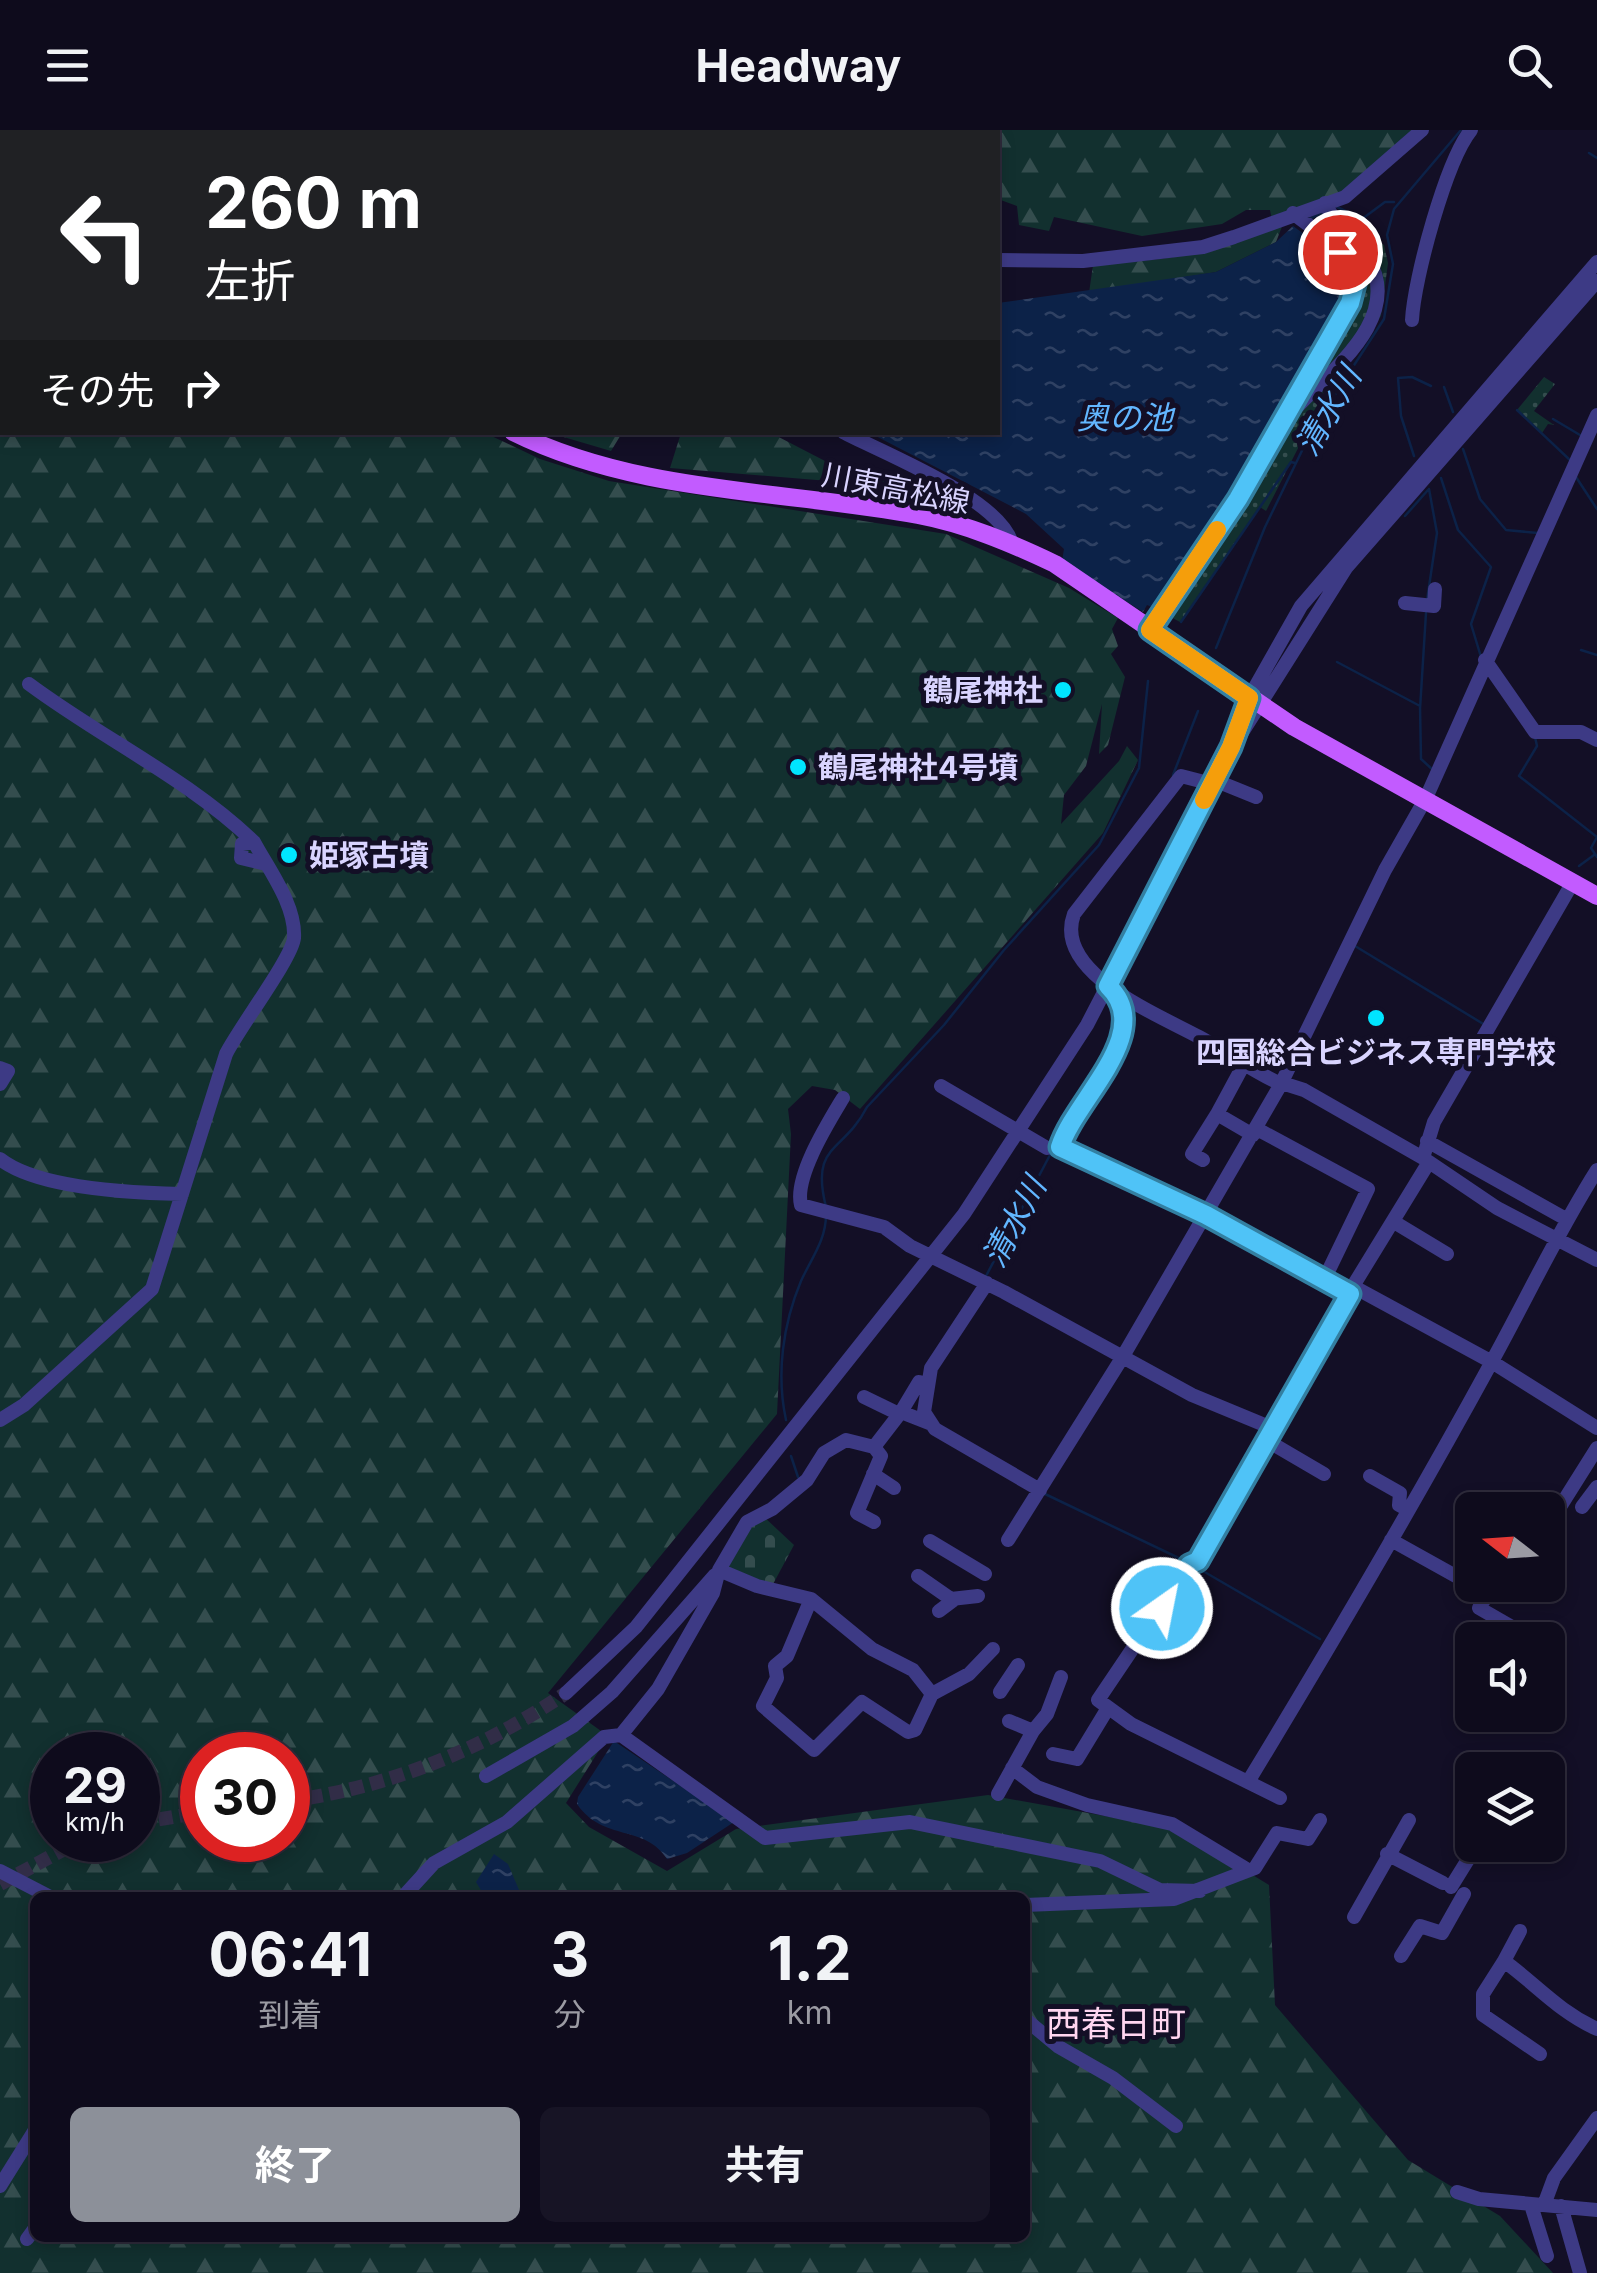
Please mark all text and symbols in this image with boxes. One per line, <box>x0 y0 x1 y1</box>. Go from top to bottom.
icon: menu <box>40 38 95 93</box>
text: Headway <box>696 38 901 93</box>
icon: search <box>1502 38 1557 93</box>
text: 260 m <box>205 160 422 245</box>
icon: left <box>40 170 170 300</box>
pin <box>1298 210 1383 295</box>
icon: arrive <box>1313 225 1368 280</box>
text: 左折 <box>205 253 295 308</box>
water label: 清水川 <box>1287 357 1370 462</box>
icon: right <box>174 360 229 415</box>
text: その先 <box>40 367 154 413</box>
water label: 奥の池 <box>1077 398 1176 437</box>
street label: 川東高松線 <box>819 456 973 520</box>
place label: 鶴尾神社 <box>923 672 1043 708</box>
marker: 鶴尾神社 <box>1052 679 1074 701</box>
place label: 鶴尾神社4号墳 <box>818 749 1018 785</box>
marker: 鶴尾神社4号墳 <box>787 756 809 778</box>
place label: 姫塚古墳 <box>309 837 429 873</box>
marker: 姫塚古墳 <box>278 844 300 866</box>
marker: 四国総合ビジネス専門学校 <box>1365 1007 1387 1029</box>
place label: 四国総合ビジネス専門学校 <box>1196 1034 1556 1070</box>
water label: 清水川 <box>974 1168 1055 1274</box>
north arrow <box>1455 1492 1565 1602</box>
map controls <box>1455 1492 1565 1862</box>
position arrow <box>1110 1556 1214 1660</box>
button: sound <box>1455 1622 1565 1732</box>
speed limit sign: 30 <box>180 1732 310 1862</box>
button: layers <box>1455 1752 1565 1862</box>
text: 29 <box>63 1755 127 1815</box>
text: km/h <box>65 1807 125 1837</box>
text: 06:41 <box>208 1918 372 1990</box>
text: 3 <box>551 1918 589 1990</box>
text: 1.2 <box>768 1922 852 1994</box>
text: km <box>787 1993 832 2032</box>
text: 到着 <box>258 1995 322 2034</box>
text: 分 <box>554 1995 586 2034</box>
district label: 西春日町 <box>1046 2002 1186 2044</box>
button: 終了 <box>70 2107 520 2222</box>
button: 共有 <box>540 2107 990 2222</box>

